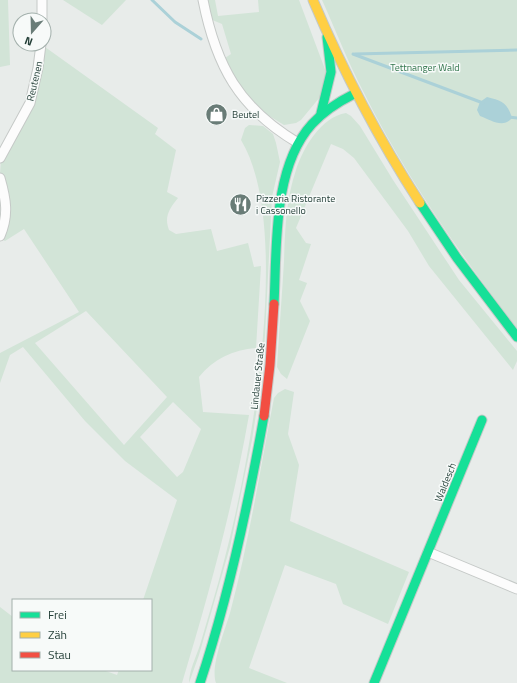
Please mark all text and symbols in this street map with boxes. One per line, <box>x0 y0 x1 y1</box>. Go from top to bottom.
north arrow <box>12 12 52 52</box>
text: N <box>22 33 35 50</box>
street label: Reutenen <box>23 60 46 103</box>
park label: Tettnanger Wald <box>390 60 460 75</box>
shop icon: Beutel <box>204 101 230 127</box>
place label: Beutel <box>232 107 259 122</box>
restaurant icon: Pizzeria Ristorante i Cassonello <box>228 191 254 217</box>
place label: Pizzeria Ristorante i Cassonello <box>256 191 335 218</box>
street label: Lindauer Straße <box>247 342 268 410</box>
street label: Waldesch <box>431 460 460 504</box>
legend <box>12 599 152 671</box>
text: Frei <box>48 605 67 624</box>
text: Zäh <box>48 625 67 644</box>
text: Stau <box>48 645 71 664</box>

